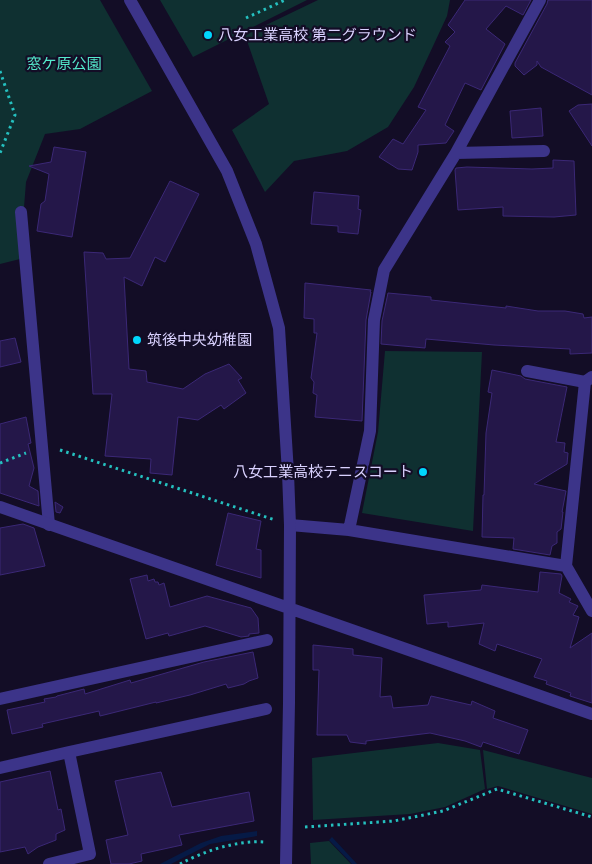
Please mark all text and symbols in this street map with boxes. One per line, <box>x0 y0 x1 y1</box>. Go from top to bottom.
place label: 八女工業高校 第二グラウンド <box>218 26 417 44</box>
marker: 八女工業高校 第二グラウンド <box>202 29 214 41</box>
park label: 窓ケ原公園 <box>26 55 102 73</box>
place label: 筑後中央幼稚園 <box>147 331 252 349</box>
marker: 筑後中央幼稚園 <box>131 334 143 346</box>
place label: 八女工業高校テニスコート <box>233 463 413 481</box>
marker: 八女工業高校テニスコート <box>417 466 429 478</box>

